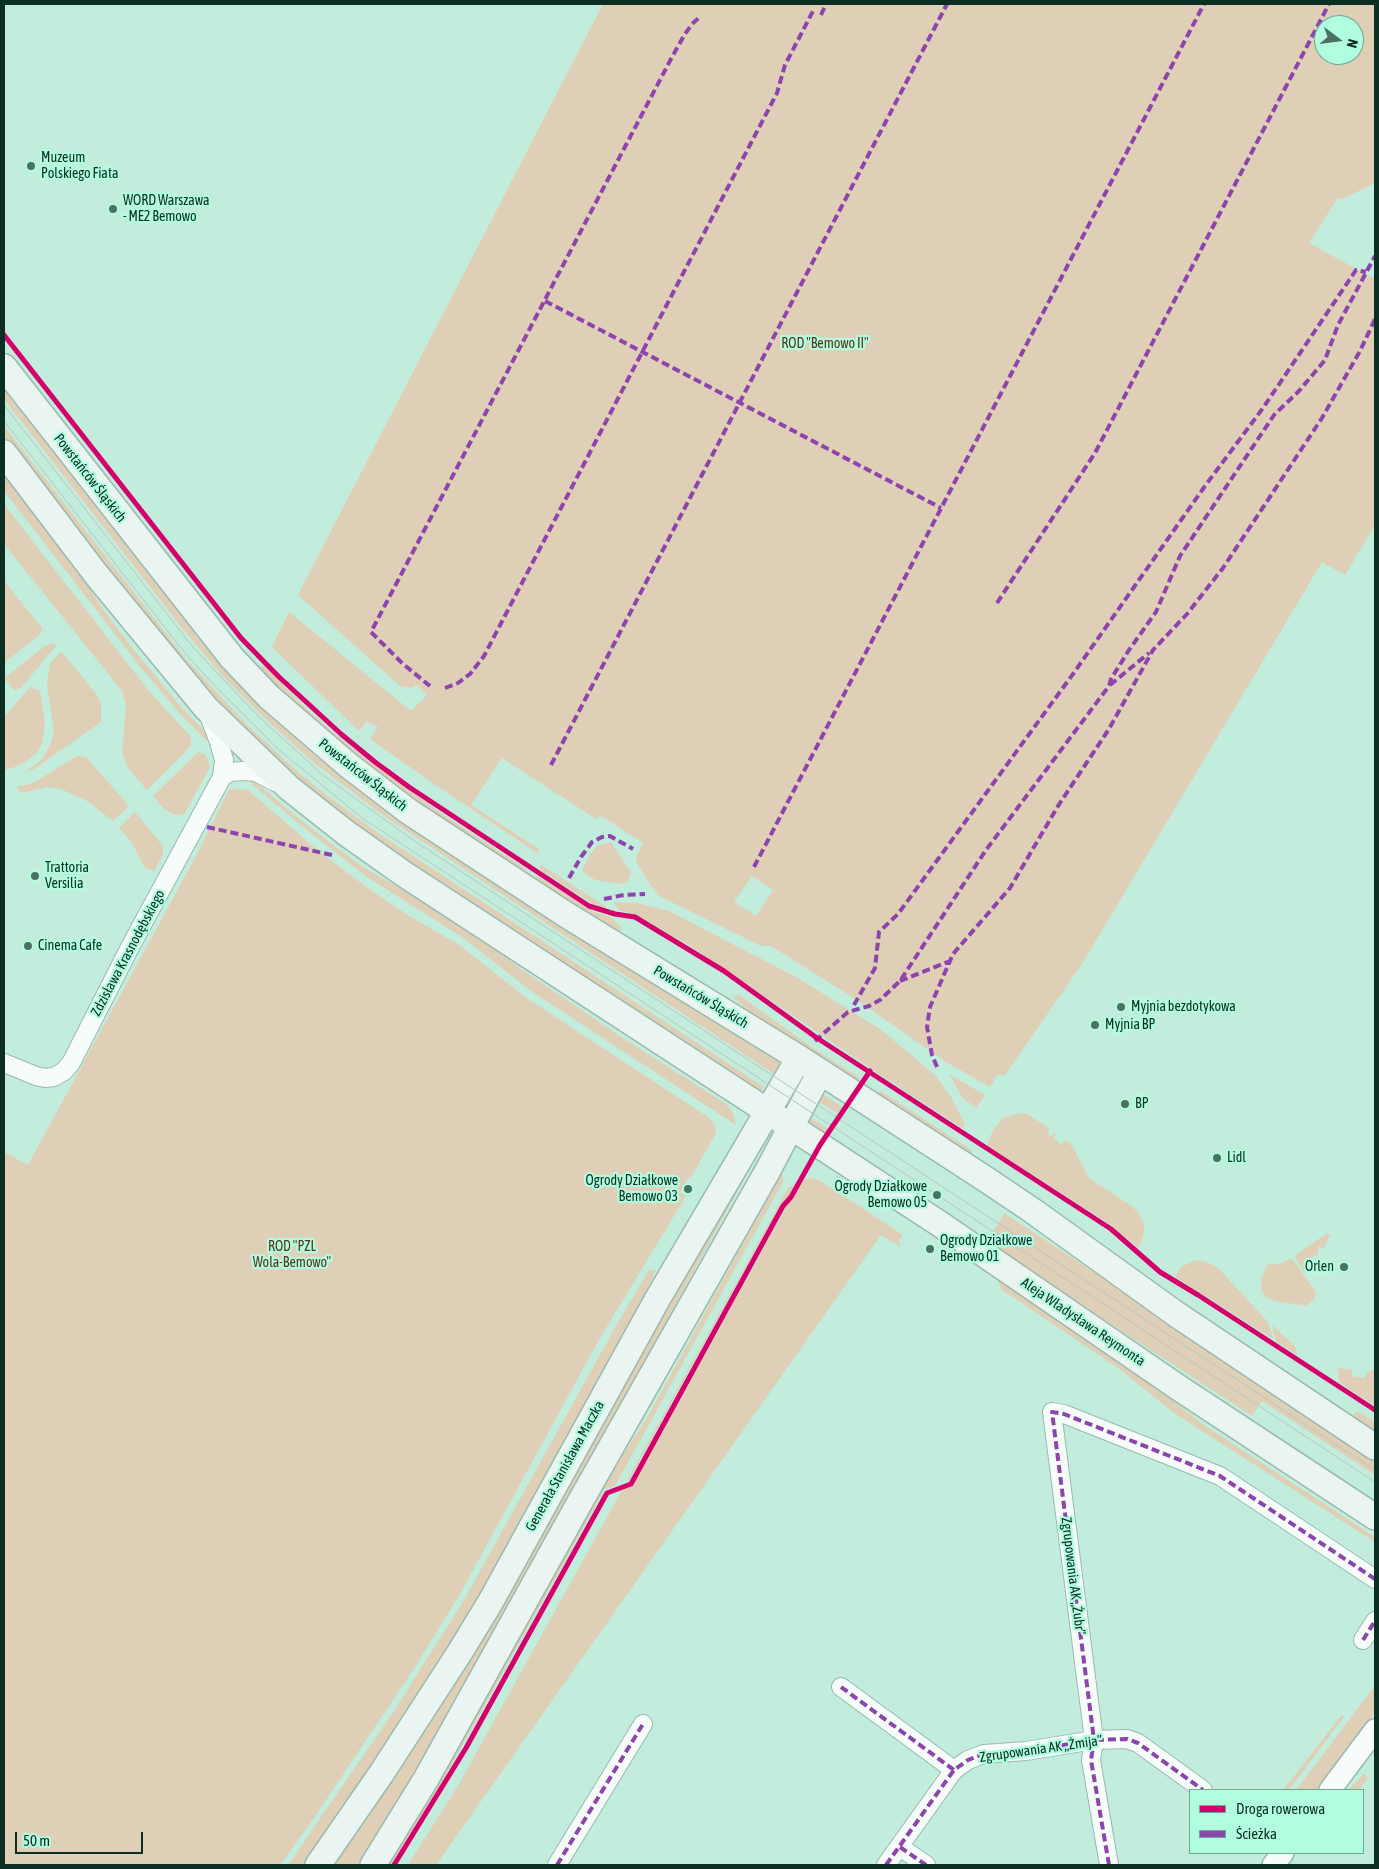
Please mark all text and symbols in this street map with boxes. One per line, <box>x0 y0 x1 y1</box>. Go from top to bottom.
north arrow <box>1314 15 1364 65</box>
text: N <box>1344 38 1361 50</box>
place label: Muzeum Polskiego Fiata <box>41 150 118 182</box>
marker: Muzeum Polskiego Fiata <box>25 160 37 172</box>
place label: WORD Warszawa - ME2 Bemowo <box>123 193 210 226</box>
marker: WORD Warszawa - ME2 Bemowo <box>107 203 119 215</box>
park label: ROD "Bemowo II" <box>781 336 869 352</box>
street label: Powstańców Śląskich <box>50 430 130 526</box>
street label: Powstańców Śląskich <box>315 735 411 815</box>
place label: Trattoria Versilia <box>45 860 89 892</box>
marker: Trattoria Versilia <box>29 870 41 882</box>
street label: Zdzisława Krasnodębskiego <box>88 887 168 1019</box>
place label: Cinema Cafe <box>38 938 102 954</box>
marker: Cinema Cafe <box>22 940 34 952</box>
street label: Powstańców Śląskich <box>651 962 751 1032</box>
place label: Myjnia bezdotykowa <box>1131 999 1236 1015</box>
marker: Myjnia bezdotykowa <box>1115 1001 1127 1013</box>
place label: Myjnia BP <box>1105 1017 1155 1033</box>
marker: Myjnia BP <box>1089 1019 1101 1031</box>
place label: BP <box>1135 1096 1148 1112</box>
marker: BP <box>1119 1098 1131 1110</box>
place label: Lidl <box>1227 1150 1246 1166</box>
marker: Lidl <box>1211 1152 1223 1164</box>
place label: Ogrody Działkowe Bemowo 03 <box>586 1173 678 1206</box>
place label: Ogrody Działkowe Bemowo 05 <box>835 1179 927 1212</box>
marker: Ogrody Działkowe Bemowo 03 <box>682 1183 694 1195</box>
marker: Ogrody Działkowe Bemowo 05 <box>931 1189 943 1201</box>
place label: Ogrody Działkowe Bemowo 01 <box>940 1233 1032 1266</box>
park label: ROD "PZL Wola-Bemowo" <box>253 1239 331 1272</box>
marker: Ogrody Działkowe Bemowo 01 <box>924 1243 936 1255</box>
place label: Orlen <box>1305 1259 1334 1275</box>
marker: Orlen <box>1338 1261 1350 1273</box>
street label: Aleja Władysława Reymonta <box>1018 1274 1148 1370</box>
street label: Generała Stanisława Maczka <box>522 1398 608 1534</box>
street label: Zgrupowania AK „Żubr” <box>1057 1516 1089 1636</box>
street label: Zgrupowania AK „Żmija” <box>978 1732 1104 1766</box>
legend <box>1189 1789 1364 1854</box>
text: Droga rowerowa <box>1236 1800 1325 1817</box>
scale bar <box>18 1822 145 1854</box>
text: Ścieżka <box>1236 1825 1277 1842</box>
text: 50 m <box>23 1832 50 1849</box>

